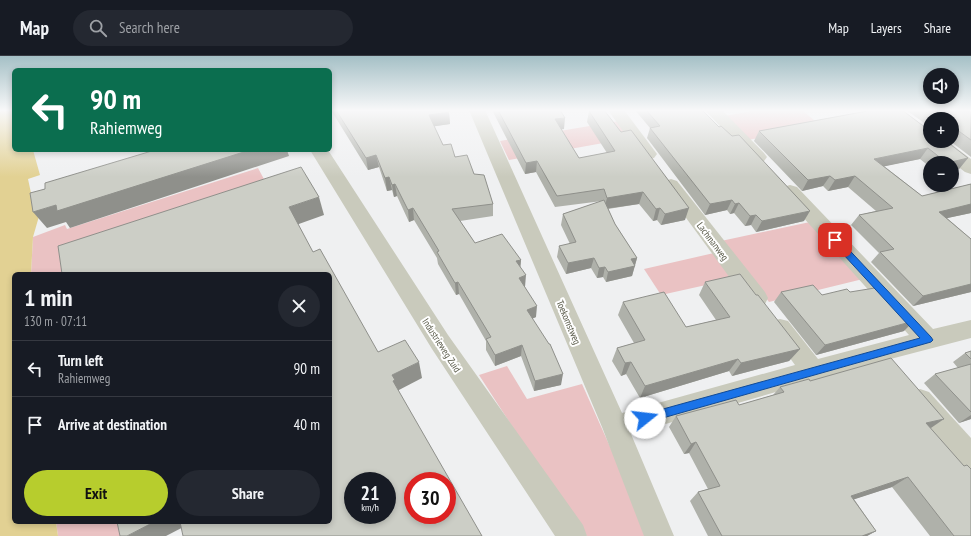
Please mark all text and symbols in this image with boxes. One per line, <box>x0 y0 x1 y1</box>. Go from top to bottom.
search box <box>73 10 353 46</box>
text: Map <box>20 16 49 40</box>
icon: search <box>87 17 109 39</box>
text: Search here <box>119 18 180 37</box>
text: Map <box>828 19 849 37</box>
text: Layers <box>871 19 902 37</box>
text: Share <box>924 19 951 37</box>
map controls <box>923 68 959 192</box>
button: sound <box>923 68 959 104</box>
text: 90 m <box>90 80 141 117</box>
icon: left <box>24 84 76 136</box>
button: + <box>923 112 959 148</box>
text: Rahiemweg <box>90 116 162 139</box>
button: − <box>923 156 959 192</box>
street label: Lachmanweg <box>694 219 731 263</box>
pin <box>818 223 852 257</box>
icon: arrive <box>824 229 846 251</box>
text: 1 min <box>24 282 72 313</box>
button: close <box>278 285 320 327</box>
street label: Toekomstweg <box>553 298 584 346</box>
text: 130 m · 07:11 <box>24 313 87 330</box>
street label: Industrieweg Zuid <box>419 316 464 375</box>
text: Turn left <box>58 351 103 370</box>
icon: left <box>24 358 46 380</box>
text: 90 m <box>294 359 320 378</box>
text: Rahiemweg <box>58 370 110 387</box>
position arrow <box>624 397 666 439</box>
icon: arrive <box>24 414 46 436</box>
text: Arrive at destination <box>58 415 167 434</box>
text: 40 m <box>294 415 320 434</box>
button: Exit <box>24 470 168 516</box>
button: Share <box>176 470 320 516</box>
speed limit sign: 30 <box>404 472 456 524</box>
text: 21 <box>360 480 380 506</box>
text: km/h <box>361 501 379 514</box>

